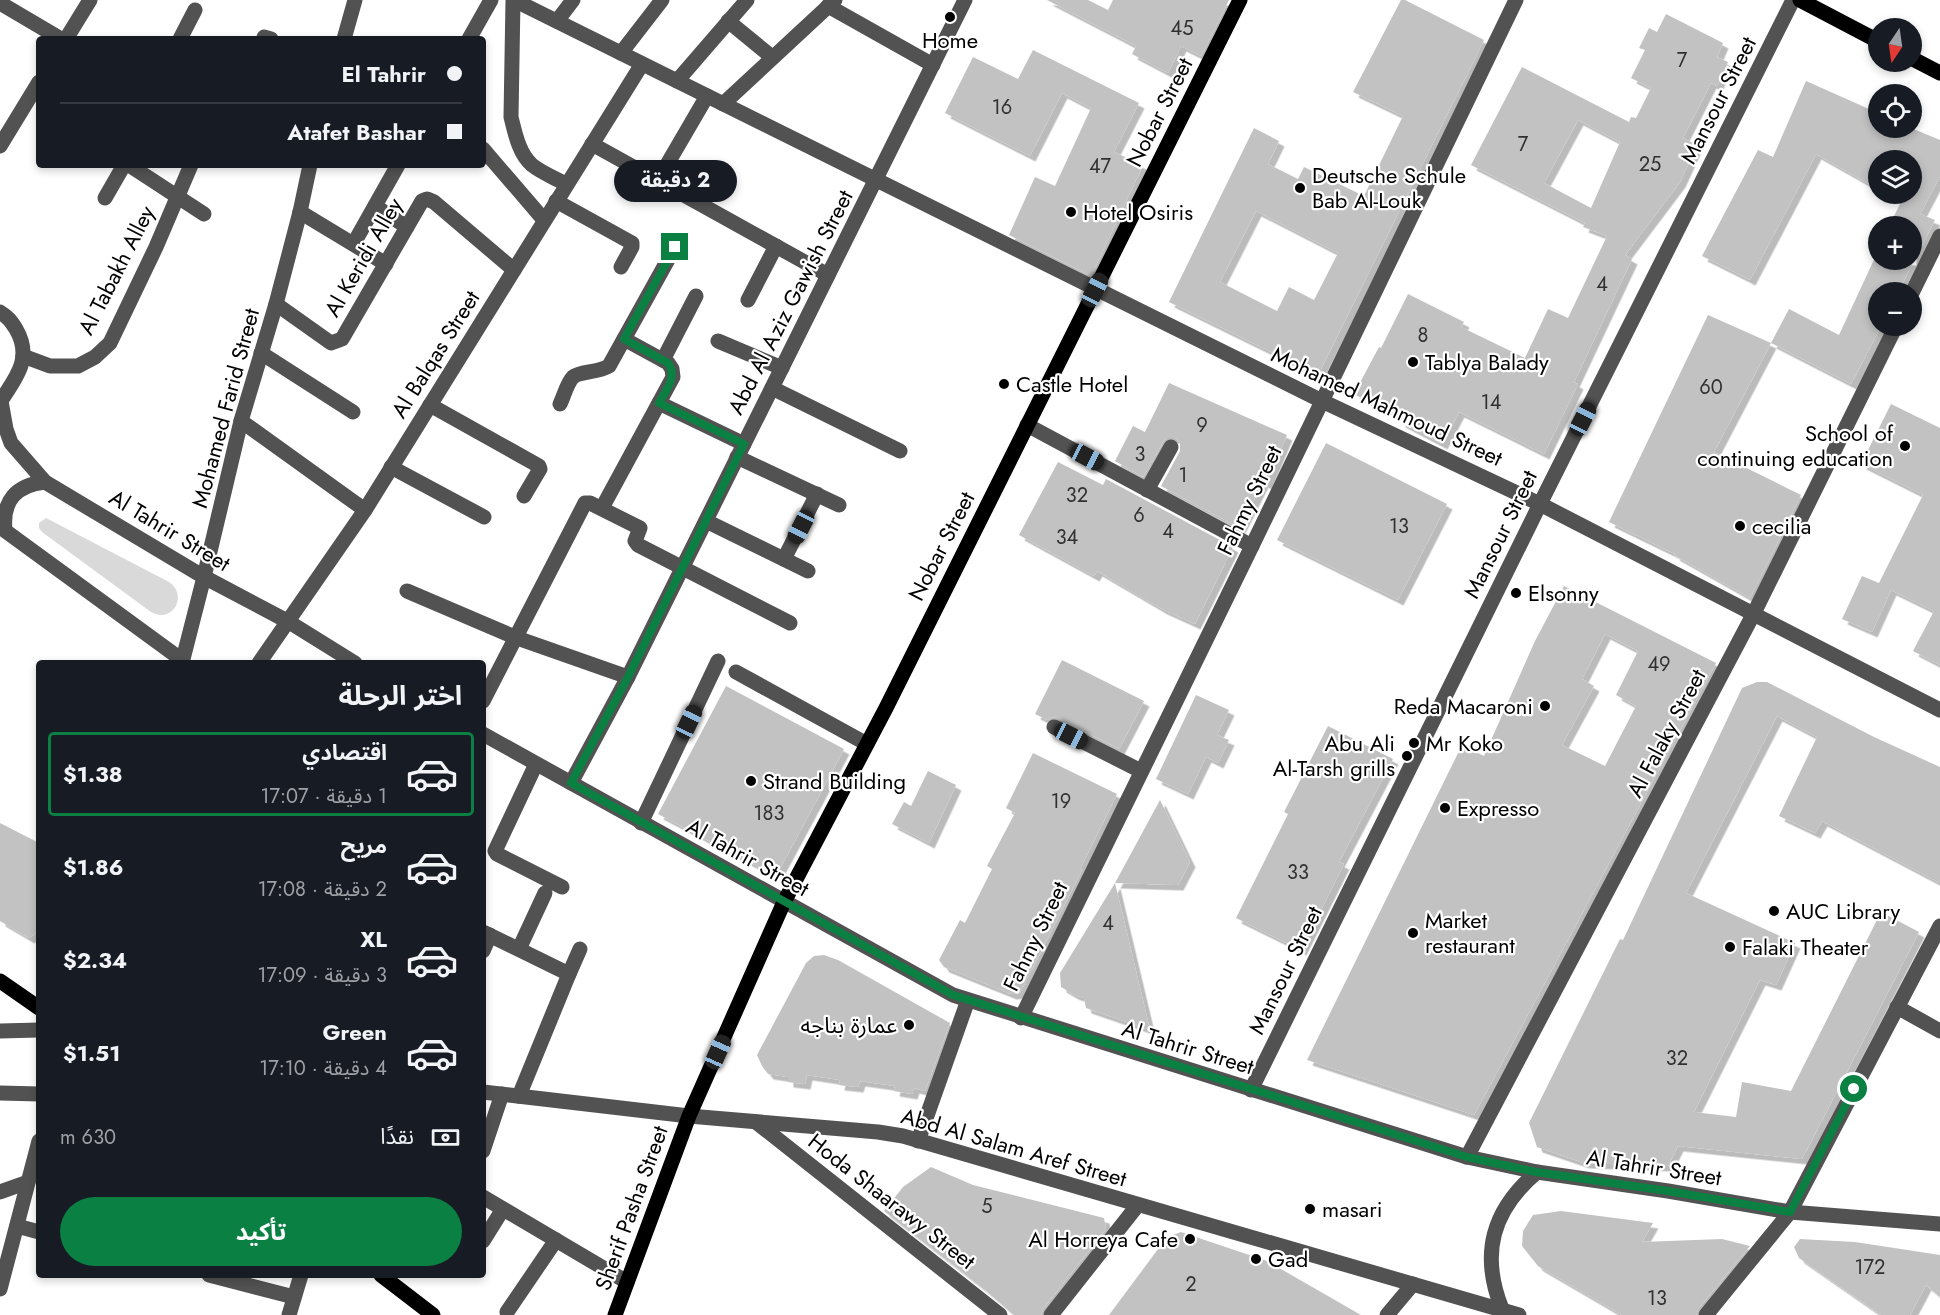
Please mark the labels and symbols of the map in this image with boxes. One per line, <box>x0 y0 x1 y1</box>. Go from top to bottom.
marker: Home <box>943 10 957 24</box>
house number: 45 <box>1171 14 1193 43</box>
north arrow <box>1868 18 1922 72</box>
place label: Home <box>922 24 978 56</box>
street label: Mansour Street <box>1672 30 1764 169</box>
house number: 7 <box>1677 46 1688 75</box>
street label: Nobar Street <box>1118 51 1201 172</box>
house number: 16 <box>992 93 1012 122</box>
house number: 7 <box>1518 130 1529 159</box>
house number: 25 <box>1639 150 1661 179</box>
house number: 47 <box>1089 152 1112 181</box>
place label: Deutsche Schule Bab Al-Louk <box>1312 159 1466 216</box>
callout: 2 دقيقة <box>614 160 736 202</box>
marker: Deutsche Schule Bab Al-Louk <box>1293 181 1307 195</box>
street label: Abd Al Aziz Gawish Street <box>719 183 861 420</box>
street label: Al Keridi Alley <box>316 191 410 322</box>
place label: Hotel Osiris <box>1083 196 1193 228</box>
street label: Al Tabakh Alley <box>70 200 162 340</box>
marker: Hotel Osiris <box>1064 205 1078 219</box>
route end <box>661 233 688 260</box>
car <box>1079 270 1111 310</box>
house number: 4 <box>1596 270 1608 299</box>
street label: Al Balqas Street <box>383 283 487 424</box>
street label: Mohamed Farid Street <box>183 304 267 511</box>
house number: 8 <box>1418 321 1428 350</box>
street label: Mohamed Mahmoud Street <box>1266 338 1509 474</box>
place label: Tablya Balady <box>1425 346 1549 378</box>
marker: Tablya Balady <box>1406 355 1420 369</box>
place label: Castle Hotel <box>1016 368 1128 400</box>
house number: 60 <box>1699 373 1723 402</box>
marker: Castle Hotel <box>997 377 1011 391</box>
house number: 14 <box>1481 388 1502 417</box>
car <box>1567 399 1599 439</box>
house number: 9 <box>1196 411 1208 440</box>
place label: School of continuing education <box>1697 417 1894 474</box>
street label: Fahmy Street <box>1209 439 1290 560</box>
marker: School of continuing education <box>1898 439 1912 453</box>
house number: 3 <box>1135 440 1146 469</box>
car <box>1067 441 1107 473</box>
house number: 1 <box>1179 461 1188 490</box>
street label: Mansour Street <box>1455 464 1545 603</box>
street label: Al Tahrir Street <box>103 481 237 579</box>
house number: 32 <box>1066 481 1088 510</box>
street label: Nobar Street <box>900 485 983 606</box>
house number: 6 <box>1133 501 1145 530</box>
car <box>785 507 817 547</box>
place label: cecilia <box>1752 510 1811 542</box>
house number: 13 <box>1389 512 1409 541</box>
house number: 4 <box>1162 517 1174 546</box>
marker: cecilia <box>1733 519 1747 533</box>
house number: 34 <box>1056 523 1079 552</box>
place label: Elsonny <box>1528 577 1599 609</box>
marker: Elsonny <box>1509 586 1523 600</box>
house number: 49 <box>1647 650 1671 679</box>
street label: Al Falaky Street <box>1619 662 1714 803</box>
place label: Reda Macaroni <box>1394 690 1533 722</box>
marker: Reda Macaroni <box>1538 699 1552 713</box>
car <box>673 702 705 742</box>
car <box>1051 720 1091 752</box>
place label: Abu Ali Al-Tarsh grills <box>1273 727 1395 784</box>
place label: Mr Koko <box>1426 727 1503 759</box>
marker: Mr Koko <box>1407 736 1421 750</box>
marker: Abu Ali Al-Tarsh grills <box>1400 749 1414 763</box>
place label: Strand Building <box>763 765 906 797</box>
marker: Strand Building <box>744 774 758 788</box>
house number: 19 <box>1051 787 1071 816</box>
place label: Expresso <box>1457 792 1539 824</box>
house number: 183 <box>754 799 784 828</box>
marker: Expresso <box>1438 801 1452 815</box>
street label: Al Tahrir Street <box>681 810 816 904</box>
house number: 33 <box>1287 858 1309 887</box>
street label: Fahmy Street <box>995 875 1076 996</box>
place label: AUC Library <box>1786 895 1900 927</box>
street label: Mansour Street <box>1240 900 1330 1039</box>
place label: Market restaurant <box>1425 904 1516 961</box>
marker: AUC Library <box>1767 904 1781 918</box>
house number: 4 <box>1102 909 1114 938</box>
marker: Market restaurant <box>1406 926 1420 940</box>
place label: Falaki Theater <box>1742 931 1869 963</box>
marker: Falaki Theater <box>1723 940 1737 954</box>
place label: عمارة بناجه <box>801 1009 897 1041</box>
street label: Al Tahrir Street <box>1118 1012 1259 1082</box>
marker: عمارة بناجه <box>902 1018 916 1032</box>
car <box>702 1032 734 1072</box>
house number: 32 <box>1666 1044 1688 1073</box>
route start <box>1840 1075 1867 1102</box>
street label: Abd Al Salam Aref Street <box>898 1100 1131 1195</box>
street label: Sherif Pasha Street <box>586 1120 676 1295</box>
street label: Hoda Shaarawy Street <box>802 1125 983 1277</box>
street label: Al Tahrir Street <box>1584 1141 1724 1194</box>
house number: 5 <box>981 1192 993 1221</box>
place label: masari <box>1322 1193 1382 1225</box>
marker: masari <box>1303 1202 1317 1216</box>
place label: Al Horreya Cafe <box>1028 1223 1178 1255</box>
marker: Al Horreya Cafe <box>1183 1232 1197 1246</box>
place label: Gad <box>1268 1243 1308 1275</box>
marker: Gad <box>1249 1252 1263 1266</box>
house number: 172 <box>1855 1253 1885 1282</box>
house number: 2 <box>1185 1270 1197 1299</box>
house number: 13 <box>1647 1284 1667 1313</box>

